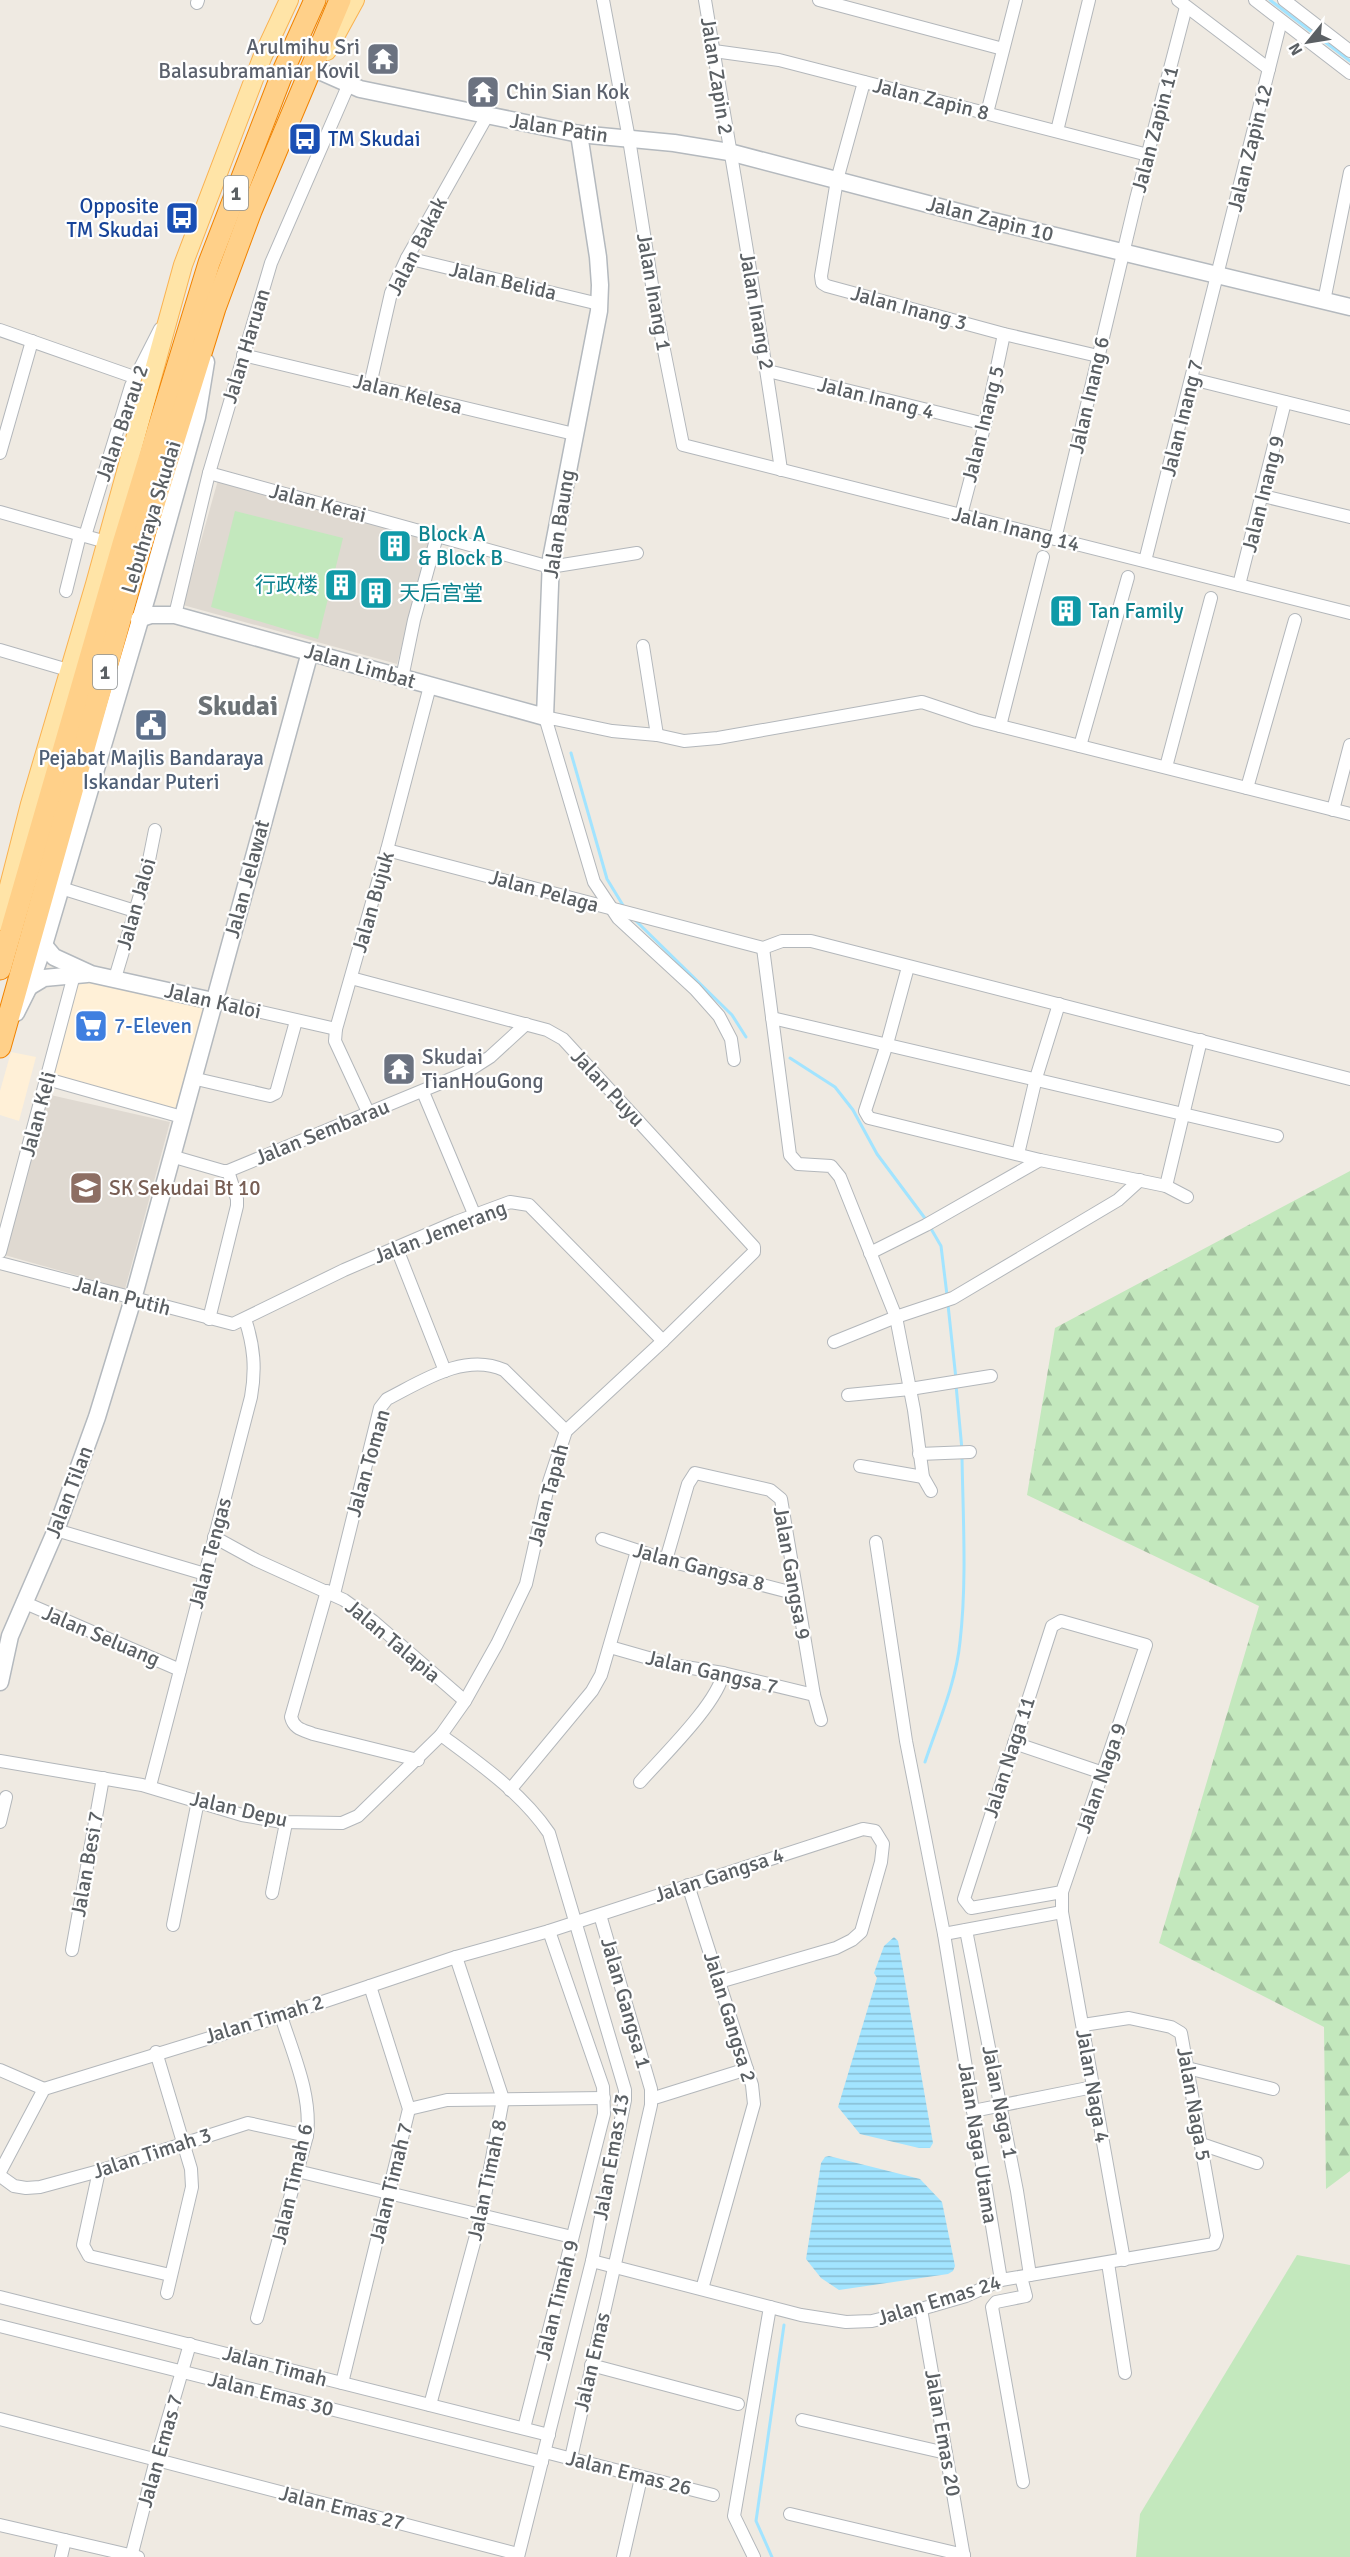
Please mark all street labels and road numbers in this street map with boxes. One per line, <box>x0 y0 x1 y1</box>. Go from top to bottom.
street label: Jalan Zapin 2 <box>695 15 739 137</box>
street label: Jalan Zapin 11 <box>1126 63 1184 195</box>
street label: Jalan Zapin 8 <box>870 72 992 126</box>
street label: Jalan Zapin 12 <box>1222 82 1278 214</box>
street label: Jalan Patin <box>508 107 610 149</box>
road number: 1 <box>224 176 248 210</box>
street label: Jalan Zapin 10 <box>924 191 1056 247</box>
street label: Jalan Bakak <box>381 192 453 300</box>
street label: Jalan Inang 1 <box>631 231 677 353</box>
street label: Jalan Inang 2 <box>734 250 780 372</box>
street label: Jalan Belida <box>447 256 559 306</box>
street label: Jalan Inang 3 <box>848 280 970 336</box>
street label: Jalan Haruan <box>216 286 276 406</box>
street label: Jalan Inang 6 <box>1063 334 1115 456</box>
street label: Jalan Inang 7 <box>1155 357 1209 479</box>
street label: Jalan Barau 2 <box>90 361 154 485</box>
street label: Jalan Inang 5 <box>956 363 1010 485</box>
street label: Jalan Kelesa <box>351 368 465 420</box>
street label: Jalan Inang 4 <box>815 371 937 425</box>
street label: Jalan Inang 9 <box>1236 433 1290 555</box>
street label: Lebuhraya Skudai <box>115 437 187 597</box>
street label: Jalan Baung <box>538 468 580 580</box>
street label: Jalan Kerai <box>267 478 369 528</box>
street label: Jalan Inang 14 <box>950 501 1082 557</box>
street label: Jalan Limbat <box>301 638 419 694</box>
road number: 1 <box>93 655 117 689</box>
street label: Jalan Jelawat <box>219 817 275 941</box>
street label: Jalan Bujuk <box>346 848 400 956</box>
street label: Jalan Jaloi <box>110 855 162 953</box>
street label: Jalan Pelaga <box>486 864 602 918</box>
street label: Jalan Kaloi <box>162 977 264 1025</box>
street label: Jalan Puyu <box>565 1044 651 1132</box>
street label: Jalan Keli <box>14 1069 62 1159</box>
street label: Jalan Sembarau <box>251 1093 393 1171</box>
street label: Jalan Jemerang <box>370 1195 510 1269</box>
street label: Jalan Putih <box>70 1270 174 1322</box>
street label: Jalan Toman <box>340 1406 396 1520</box>
street label: Jalan Tapah <box>522 1441 574 1549</box>
street label: Jalan Tilan <box>40 1442 98 1542</box>
street label: Jalan Tengas <box>183 1495 237 1611</box>
street label: Jalan Gangsa 9 <box>767 1504 817 1642</box>
street label: Jalan Gangsa 8 <box>630 1537 768 1597</box>
street label: Jalan Talapia <box>340 1594 446 1688</box>
street label: Jalan Seluang <box>38 1600 164 1672</box>
street label: Jalan Gangsa 7 <box>643 1644 781 1700</box>
street label: Jalan Naga 11 <box>977 1693 1041 1821</box>
street label: Jalan Naga 9 <box>1070 1719 1132 1837</box>
street label: Jalan Depu <box>188 1785 290 1833</box>
street label: Jalan Besi 7 <box>65 1809 109 1919</box>
street label: Jalan Gangsa 4 <box>651 1842 787 1908</box>
street label: Jalan Gangsa 1 <box>595 1935 657 2071</box>
street label: Jalan Gangsa 2 <box>698 1949 762 2085</box>
street label: Jalan Timah 2 <box>201 1989 327 2049</box>
street label: Jalan Naga 4 <box>1070 2027 1116 2145</box>
street label: Jalan Naga 1 <box>976 2043 1024 2161</box>
street label: Jalan Naga 5 <box>1171 2045 1217 2163</box>
street label: Jalan Naga Utama <box>952 2060 1004 2226</box>
street label: Jalan Emas 13 <box>587 2092 635 2222</box>
street label: Jalan Timah 8 <box>461 2117 513 2243</box>
street label: Jalan Timah 7 <box>363 2120 419 2246</box>
street label: Jalan Timah 6 <box>265 2121 319 2247</box>
street label: Jalan Timah 3 <box>89 2122 215 2184</box>
street label: Jalan Timah 9 <box>529 2237 585 2363</box>
street label: Jalan Emas 24 <box>874 2269 1004 2331</box>
street label: Jalan Emas <box>568 2310 616 2414</box>
street label: Jalan Timah <box>220 2340 330 2392</box>
street label: Jalan Emas 30 <box>206 2366 336 2422</box>
street label: Jalan Emas 20 <box>919 2368 967 2498</box>
street label: Jalan Emas 7 <box>131 2391 189 2511</box>
street label: Jalan Emas 26 <box>564 2445 694 2501</box>
street label: Jalan Emas 27 <box>277 2480 407 2536</box>

